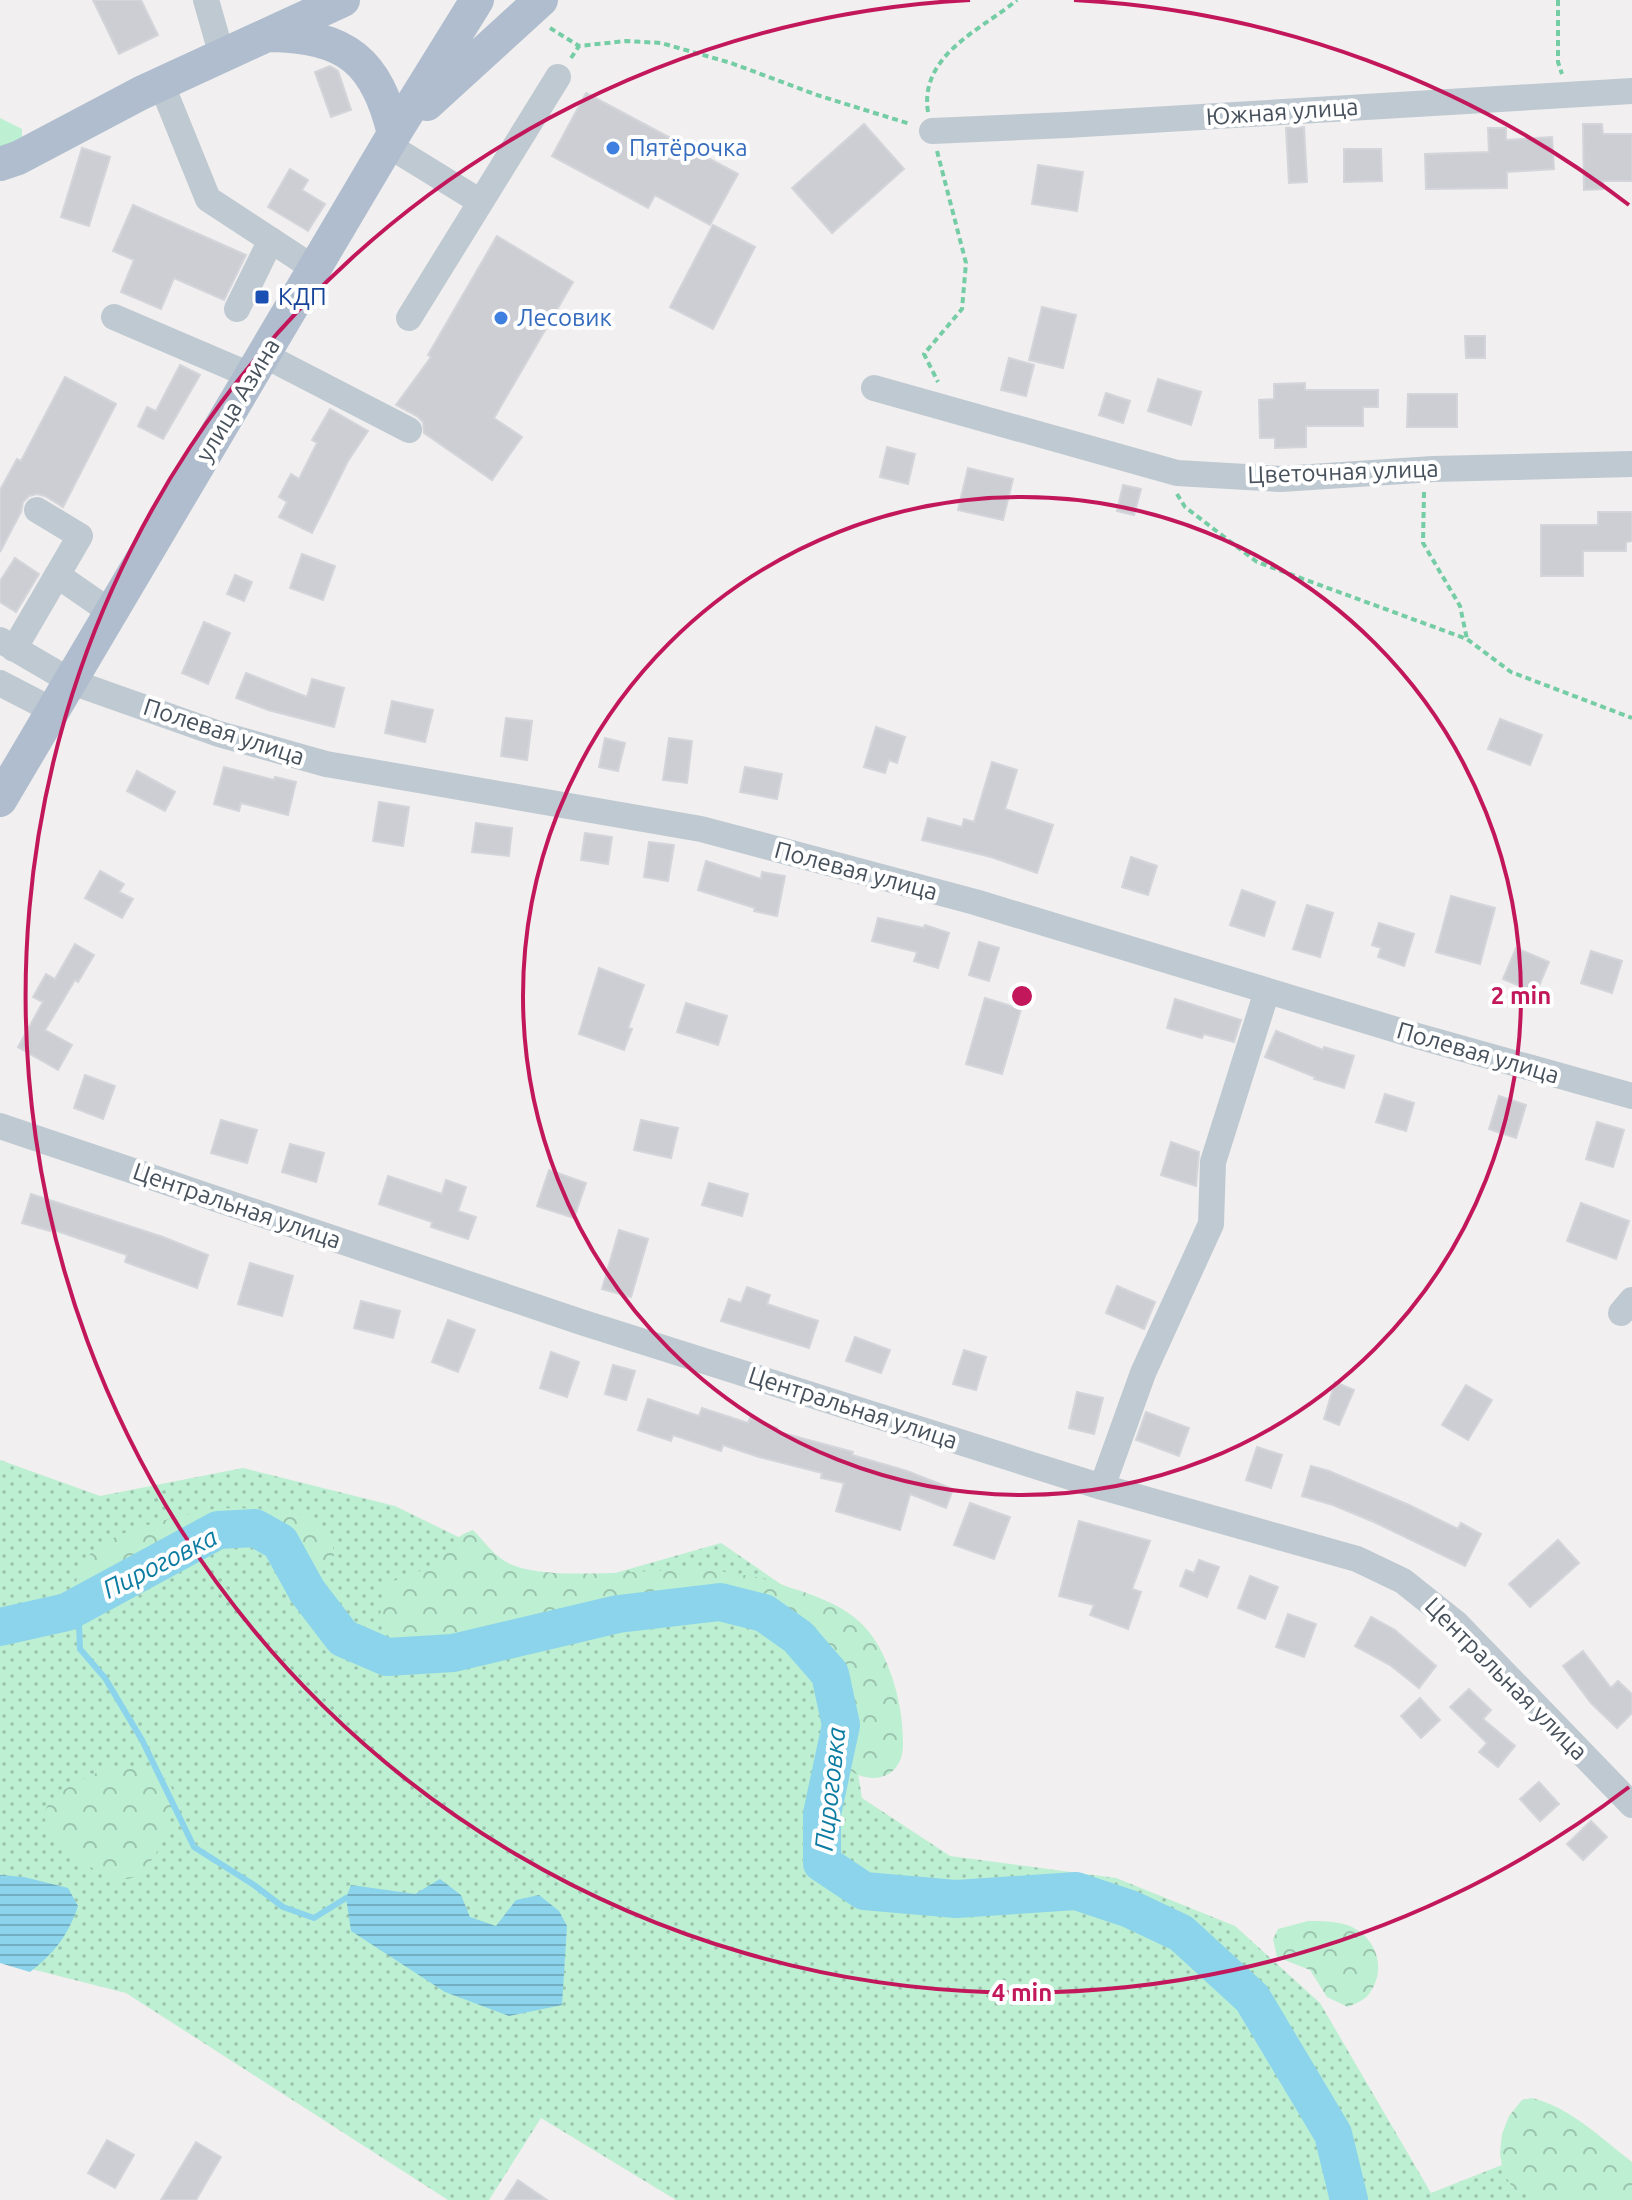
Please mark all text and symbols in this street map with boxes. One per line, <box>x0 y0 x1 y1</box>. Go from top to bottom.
street label: Южная улица <box>1205 93 1359 130</box>
place label: Пятёрочка <box>629 134 748 161</box>
marker: Пятёрочка <box>604 139 622 157</box>
place label: КДП <box>278 283 326 310</box>
marker: КДП <box>253 288 271 306</box>
place label: Лесовик <box>517 304 612 331</box>
marker: Лесовик <box>492 309 510 327</box>
street label: улица Азина <box>190 333 285 466</box>
street label: Цветочная улица <box>1247 455 1439 488</box>
street label: Полевая улица <box>140 693 308 770</box>
street label: Полевая улица <box>772 836 941 905</box>
centre of rings <box>1008 982 1036 1010</box>
text: 2 min <box>1491 982 1551 1009</box>
street label: Полевая улица <box>1394 1016 1562 1089</box>
street label: Центральная улица <box>130 1157 345 1254</box>
street label: Центральная улица <box>745 1361 961 1454</box>
water label: Пироговка <box>98 1521 222 1604</box>
street label: Центральная улица <box>1420 1592 1593 1765</box>
water label: Пироговка <box>809 1726 850 1852</box>
text: 4 min <box>992 1979 1052 2006</box>

